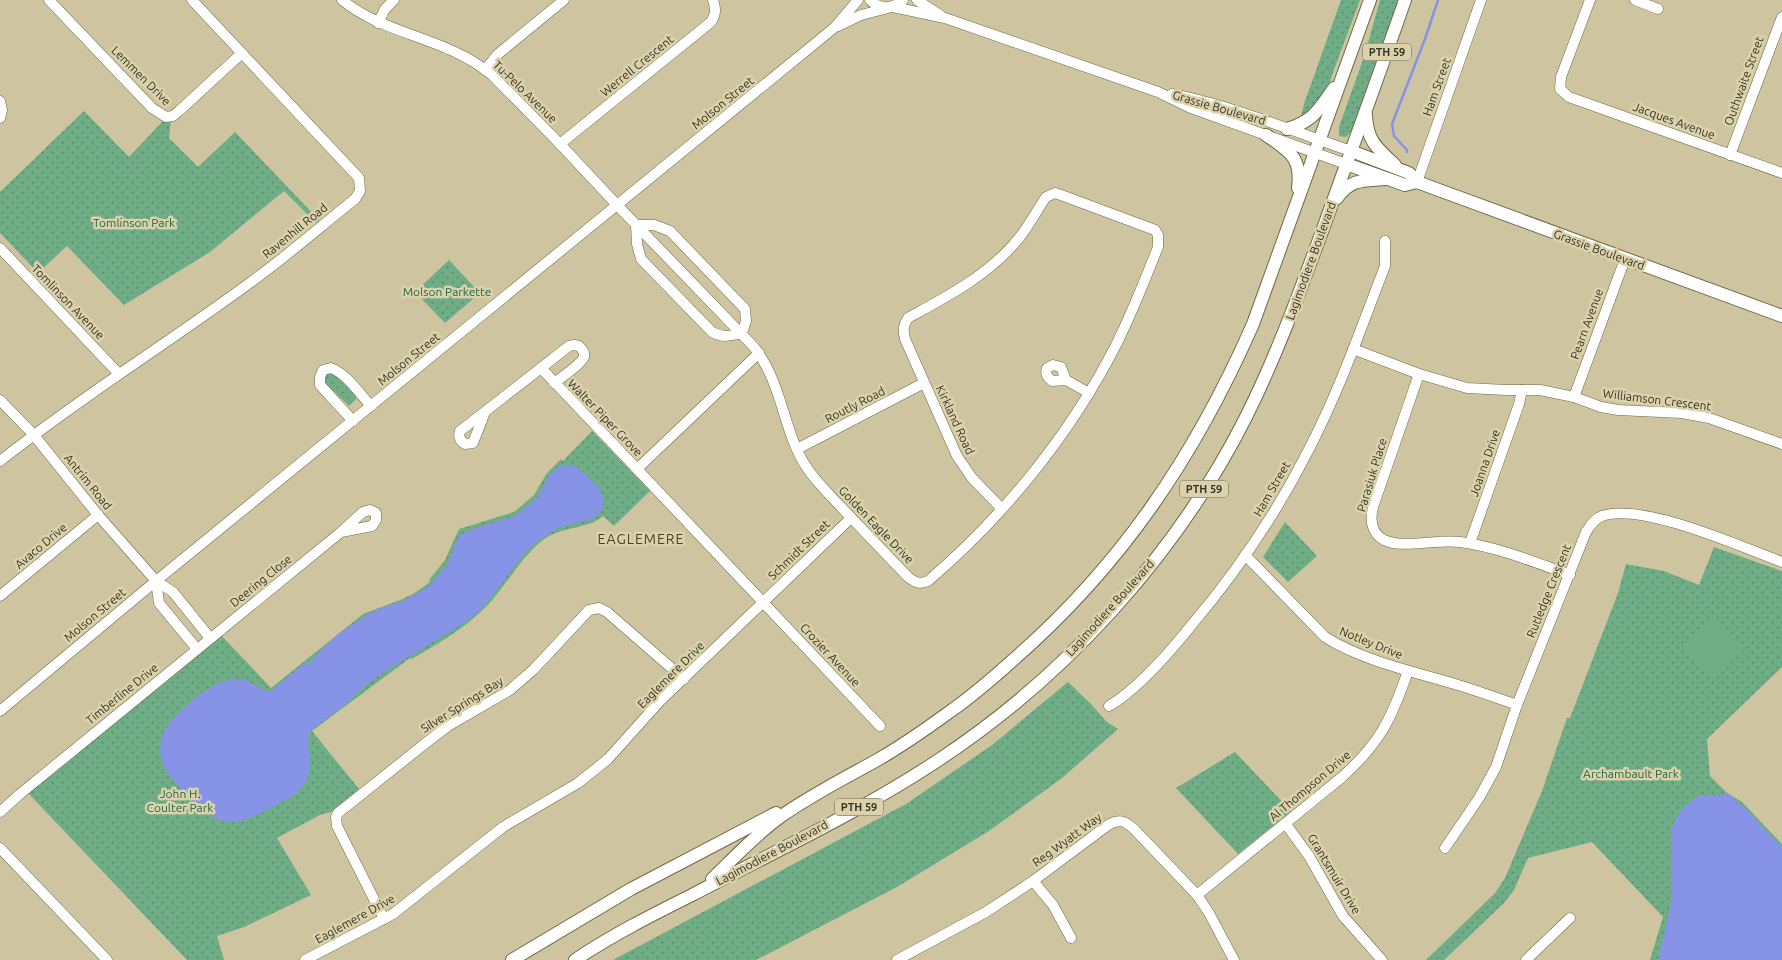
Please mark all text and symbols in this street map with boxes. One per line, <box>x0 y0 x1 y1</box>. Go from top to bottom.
street label: Werrell Crescent <box>598 32 676 99</box>
street label: Outhwaite Street <box>1721 34 1766 127</box>
street label: Lemmen Drive <box>109 43 174 108</box>
road number: PTH 59 <box>1363 44 1411 61</box>
street label: Ham Street <box>1420 56 1453 118</box>
street label: Tu-Pelo Avenue <box>491 58 560 125</box>
street label: Molson Street <box>689 73 756 132</box>
street label: Grassie Boulevard <box>1171 88 1267 127</box>
street label: Jacques Avenue <box>1631 100 1717 141</box>
street label: Lagimodiere Boulevard <box>1283 200 1338 322</box>
street label: Ravenhill Road <box>260 201 330 261</box>
park label: Tomlinson Park <box>93 216 175 229</box>
street label: Grassie Boulevard <box>1552 227 1647 272</box>
street label: Tomlinson Avenue <box>29 262 107 342</box>
park label: Molson Parkette <box>403 285 491 298</box>
street label: Pearn Avenue <box>1568 287 1605 361</box>
street label: Molson Street <box>375 329 442 388</box>
street label: Walter Piper Grove <box>565 377 645 459</box>
street label: Kirkland Road <box>934 383 977 456</box>
street label: Routly Road <box>823 384 887 425</box>
street label: Williamson Crescent <box>1602 386 1712 413</box>
street label: Joanna Drive <box>1467 428 1502 498</box>
street label: Parasiuk Place <box>1354 436 1389 513</box>
street label: Antrim Road <box>62 451 115 512</box>
street label: Ham Street <box>1251 459 1293 518</box>
road number: PTH 59 <box>1180 480 1228 498</box>
street label: Golden Eagle Drive <box>836 483 916 566</box>
street label: Schmidt Street <box>765 517 832 582</box>
street label: Avaco Drive <box>12 520 69 571</box>
district label: EAGLEMERE <box>598 531 684 547</box>
street label: Rutledge Crescent <box>1524 542 1573 639</box>
street label: Deering Close <box>227 552 294 609</box>
street label: Lagimodiere Boulevard <box>1063 557 1156 658</box>
street label: Molson Street <box>61 585 128 644</box>
street label: Crozier Avenue <box>798 620 863 689</box>
street label: Notley Drive <box>1338 624 1405 661</box>
street label: Eaglemere Drive <box>635 639 707 711</box>
street label: Timberline Drive <box>83 661 160 727</box>
street label: Silver Springs Bay <box>418 674 505 735</box>
street label: Al Thompson Drive <box>1267 748 1353 823</box>
park label: Archambault Park <box>1583 767 1679 780</box>
park label: John H. Coulter Park <box>147 787 213 814</box>
road number: PTH 59 <box>835 799 883 816</box>
street label: Reg Wyatt Way <box>1030 810 1104 869</box>
street label: Lagimodiere Boulevard <box>714 818 830 888</box>
street label: Grantsmuir Drive <box>1305 831 1363 916</box>
street label: Eaglemere Drive <box>313 891 397 946</box>

